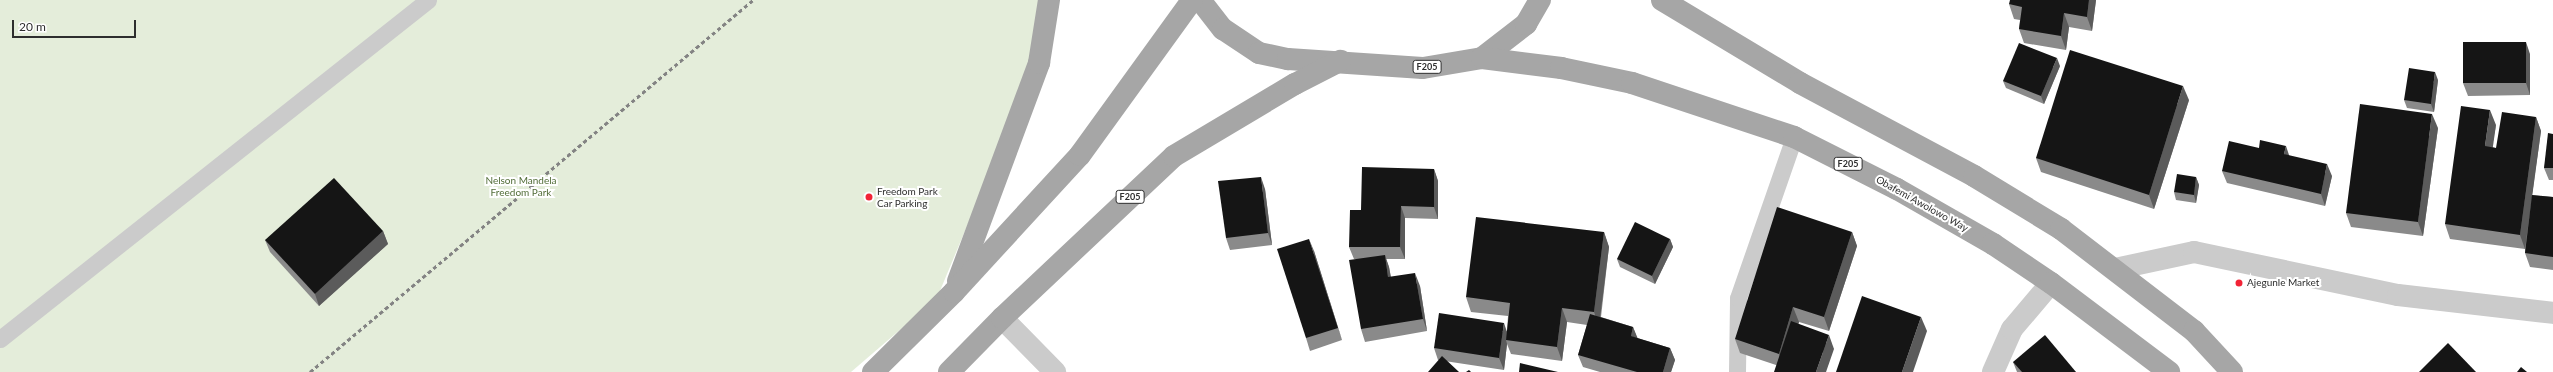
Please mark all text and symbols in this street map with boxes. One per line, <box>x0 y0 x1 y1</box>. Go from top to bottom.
scale bar <box>14 12 138 38</box>
text: 20 m <box>19 19 46 34</box>
road number: F205 <box>1412 60 1442 74</box>
road number: F205 <box>1833 157 1863 171</box>
park label: Nelson Mandela Freedom Park <box>485 174 557 198</box>
street label: Obafemi Awolowo Way <box>1874 174 1970 234</box>
place label: Freedom Park Car Parking <box>877 185 938 208</box>
road number: F205 <box>1115 190 1145 204</box>
marker: Freedom Park Car Parking <box>864 192 874 202</box>
place label: Ajegunle Market <box>2247 277 2319 289</box>
marker: Ajegunle Market <box>2234 278 2244 288</box>

